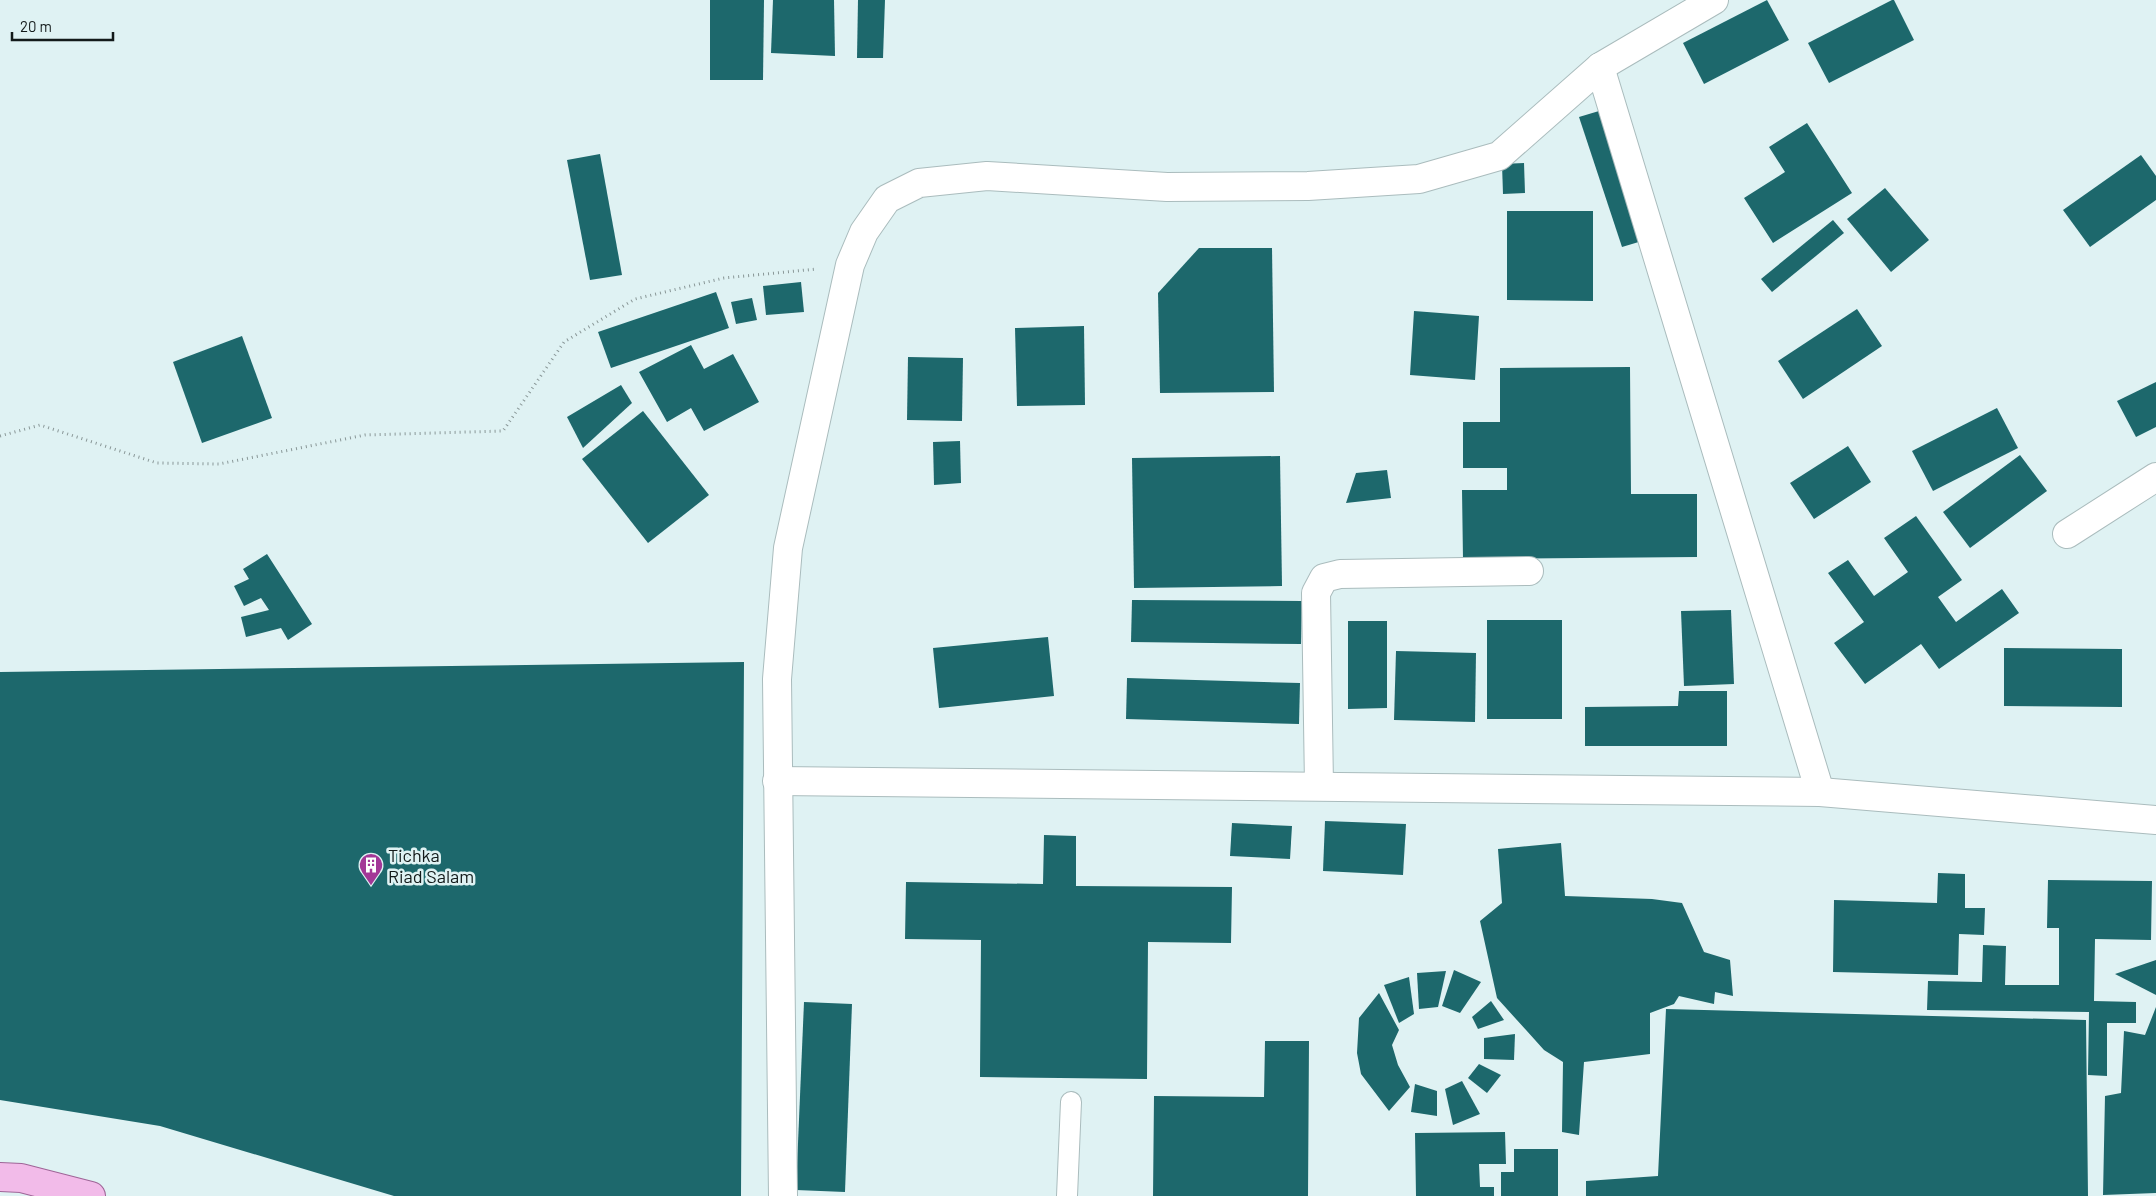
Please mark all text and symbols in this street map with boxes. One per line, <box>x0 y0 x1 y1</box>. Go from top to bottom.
scale bar <box>12 10 114 42</box>
text: 20 m <box>20 17 52 35</box>
place label: Tichka Riad Salam <box>388 844 474 887</box>
building icon: Tichka Riad Salam <box>358 852 384 886</box>

